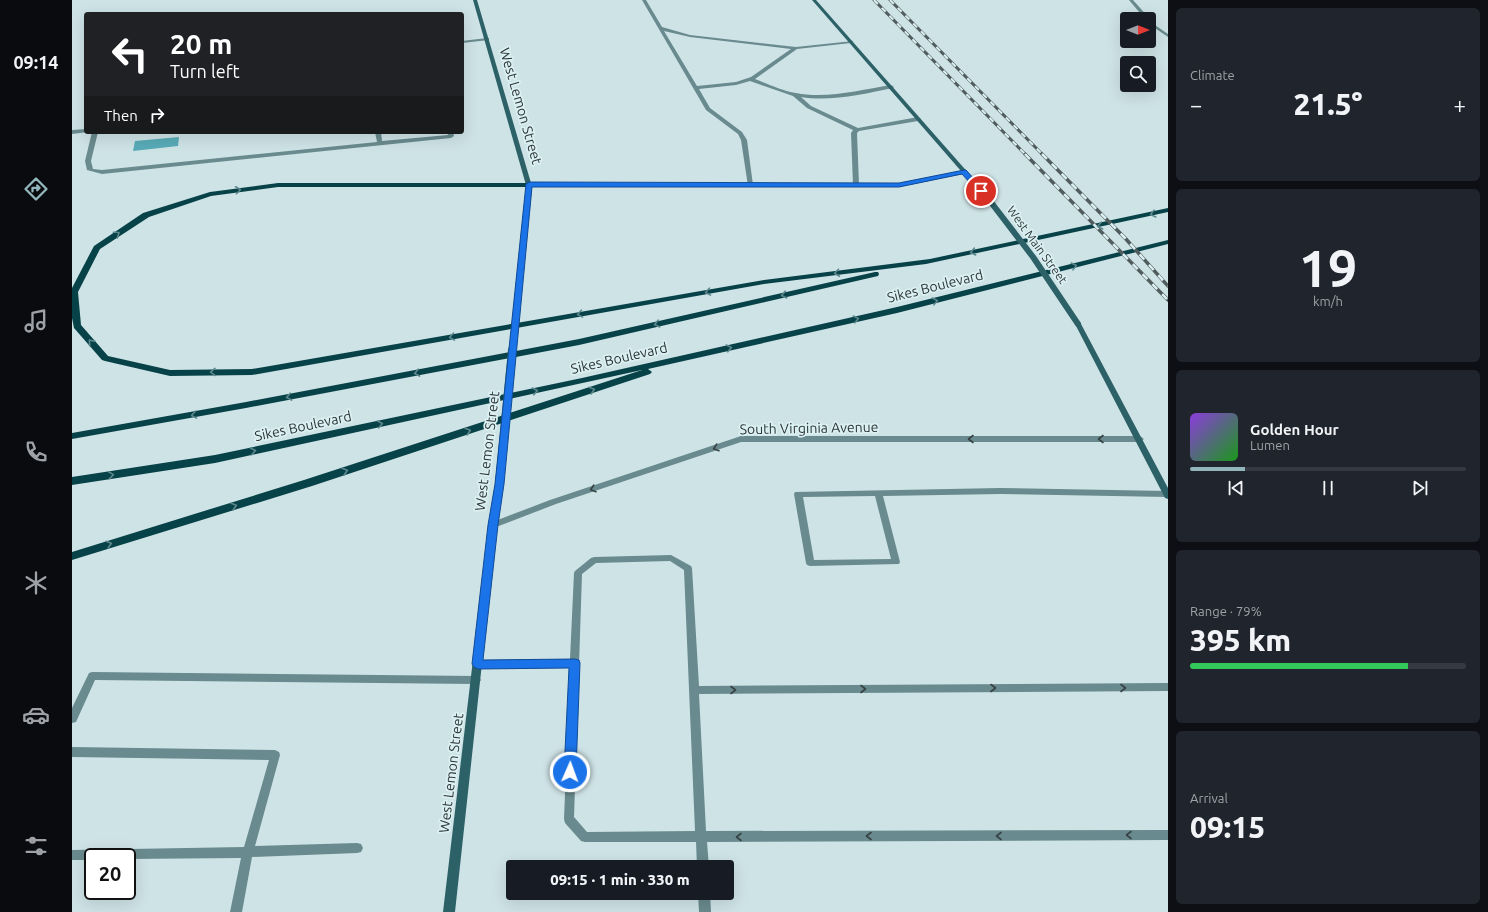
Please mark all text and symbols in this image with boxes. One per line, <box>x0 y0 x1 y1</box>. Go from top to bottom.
north arrow <box>1120 12 1156 48</box>
map controls <box>1120 12 1156 92</box>
icon: left <box>104 28 156 80</box>
text: 20 m <box>170 28 232 59</box>
street label: West Lemon Street <box>497 46 545 167</box>
text: 09:14 <box>13 52 59 72</box>
button: search <box>1120 56 1156 92</box>
text: Turn left <box>170 61 240 81</box>
text: Climate <box>1190 68 1235 82</box>
text: 21.5° <box>1293 87 1363 121</box>
text: − <box>1190 92 1202 117</box>
text: + <box>1454 92 1466 117</box>
icon: right <box>146 104 168 126</box>
text: Then <box>104 107 138 124</box>
pin <box>964 174 998 208</box>
icon: directions <box>22 175 50 203</box>
icon: arrive <box>970 180 992 202</box>
one-way arrow <box>235 186 241 195</box>
street label: West Main Street <box>1005 203 1070 286</box>
one-way arrow <box>1150 209 1157 218</box>
one-way arrow <box>1097 221 1103 229</box>
one-way arrow <box>113 232 120 239</box>
text: 19 <box>1299 239 1357 297</box>
one-way arrow <box>970 248 976 256</box>
one-way arrow <box>1071 262 1077 270</box>
street label: Sikes Boulevard <box>885 266 985 306</box>
one-way arrow <box>834 268 840 277</box>
one-way arrow <box>705 287 711 296</box>
one-way arrow <box>781 290 787 298</box>
text: km/h <box>1313 294 1343 308</box>
one-way arrow <box>931 297 938 305</box>
icon: music <box>22 307 50 335</box>
one-way arrow <box>577 310 583 318</box>
one-way arrow <box>853 316 859 324</box>
one-way arrow <box>654 319 660 327</box>
one-way arrow <box>449 332 455 340</box>
street label: Sikes Boulevard <box>569 339 669 377</box>
one-way arrow <box>89 340 96 347</box>
one-way arrow <box>726 344 733 352</box>
one-way arrow <box>210 368 216 377</box>
one-way arrow <box>414 368 420 376</box>
one-way arrow <box>588 386 595 395</box>
one-way arrow <box>532 388 538 396</box>
street label: West Lemon Street <box>472 390 502 512</box>
one-way arrow <box>286 392 293 401</box>
street label: Sikes Boulevard <box>253 408 353 444</box>
one-way arrow <box>190 410 197 418</box>
street label: South Virginia Avenue <box>740 419 878 437</box>
one-way arrow <box>377 421 383 429</box>
text: Golden Hour <box>1250 421 1339 438</box>
one-way arrow <box>465 427 472 436</box>
one-way arrow <box>968 435 974 443</box>
one-way arrow <box>1098 435 1104 443</box>
icon: phone <box>22 438 50 466</box>
text: Lumen <box>1250 438 1290 452</box>
one-way arrow <box>713 443 720 451</box>
one-way arrow <box>250 448 256 456</box>
one-way arrow <box>341 467 348 476</box>
one-way arrow <box>108 471 114 480</box>
icon: previous <box>1225 477 1247 499</box>
icon: pause <box>1317 477 1339 499</box>
icon: next <box>1409 477 1431 499</box>
one-way arrow <box>589 484 596 492</box>
one-way arrow <box>230 502 237 511</box>
one-way arrow <box>106 540 113 549</box>
icon: climate <box>22 569 50 597</box>
text: Range · 79% <box>1190 604 1262 618</box>
text: 395 km <box>1190 623 1291 657</box>
one-way arrow <box>990 684 996 692</box>
one-way arrow <box>1120 684 1126 692</box>
one-way arrow <box>860 685 866 693</box>
one-way arrow <box>730 686 736 694</box>
icon: car <box>22 701 50 729</box>
street label: West Lemon Street <box>436 712 466 834</box>
position arrow <box>549 751 591 793</box>
text: Arrival <box>1190 791 1228 805</box>
text: 09:15 <box>1190 810 1265 844</box>
one-way arrow <box>1126 831 1132 839</box>
icon: filters <box>22 832 50 860</box>
one-way arrow <box>866 832 872 840</box>
one-way arrow <box>996 832 1002 840</box>
one-way arrow <box>736 833 742 841</box>
speed limit sign: 20 <box>84 848 136 900</box>
text: 09:15 · 1 min · 330 m <box>550 871 690 888</box>

